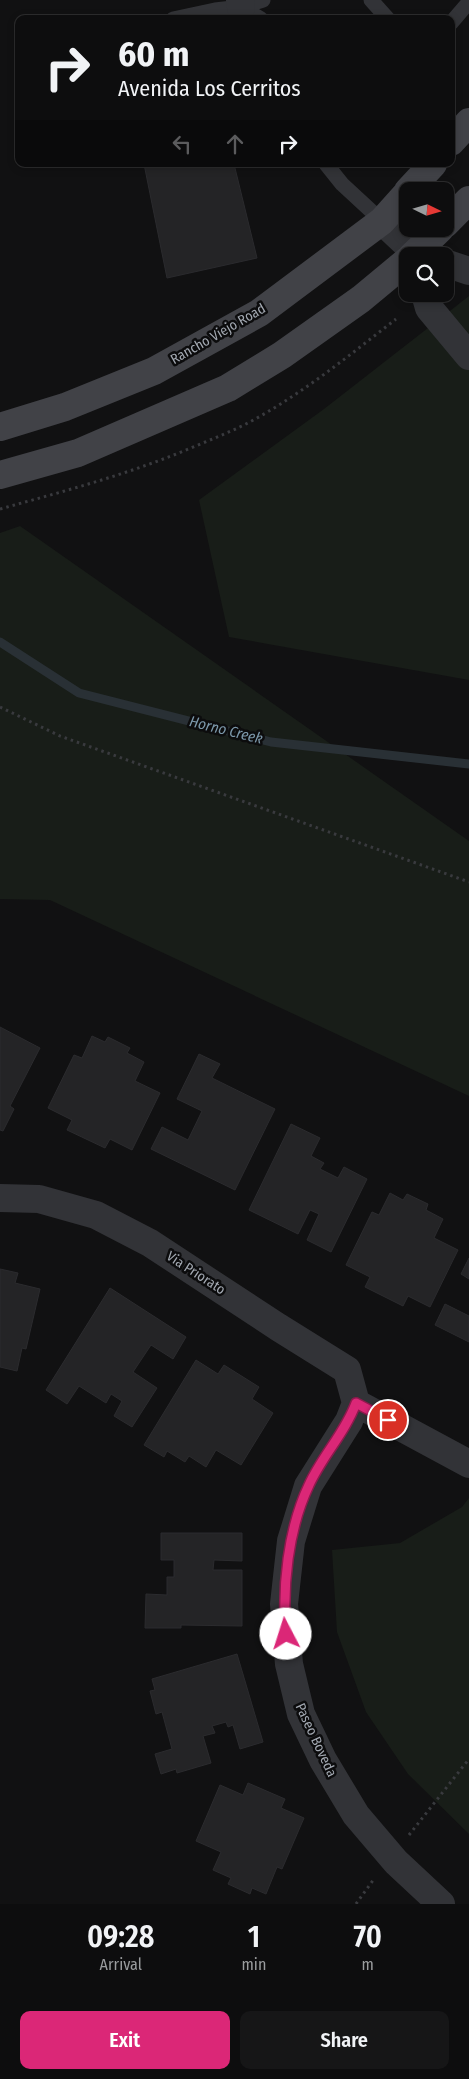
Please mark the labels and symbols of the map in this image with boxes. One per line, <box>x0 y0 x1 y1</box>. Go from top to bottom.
north arrow <box>399 182 454 238</box>
street label: Rancho Viejo Road <box>168 300 268 368</box>
water label: Horno Creek <box>187 712 265 748</box>
street label: Via Priorato <box>163 1248 229 1298</box>
pin <box>367 1399 409 1441</box>
position arrow <box>259 1607 311 1659</box>
street label: Paseo Boveda <box>292 1700 341 1780</box>

